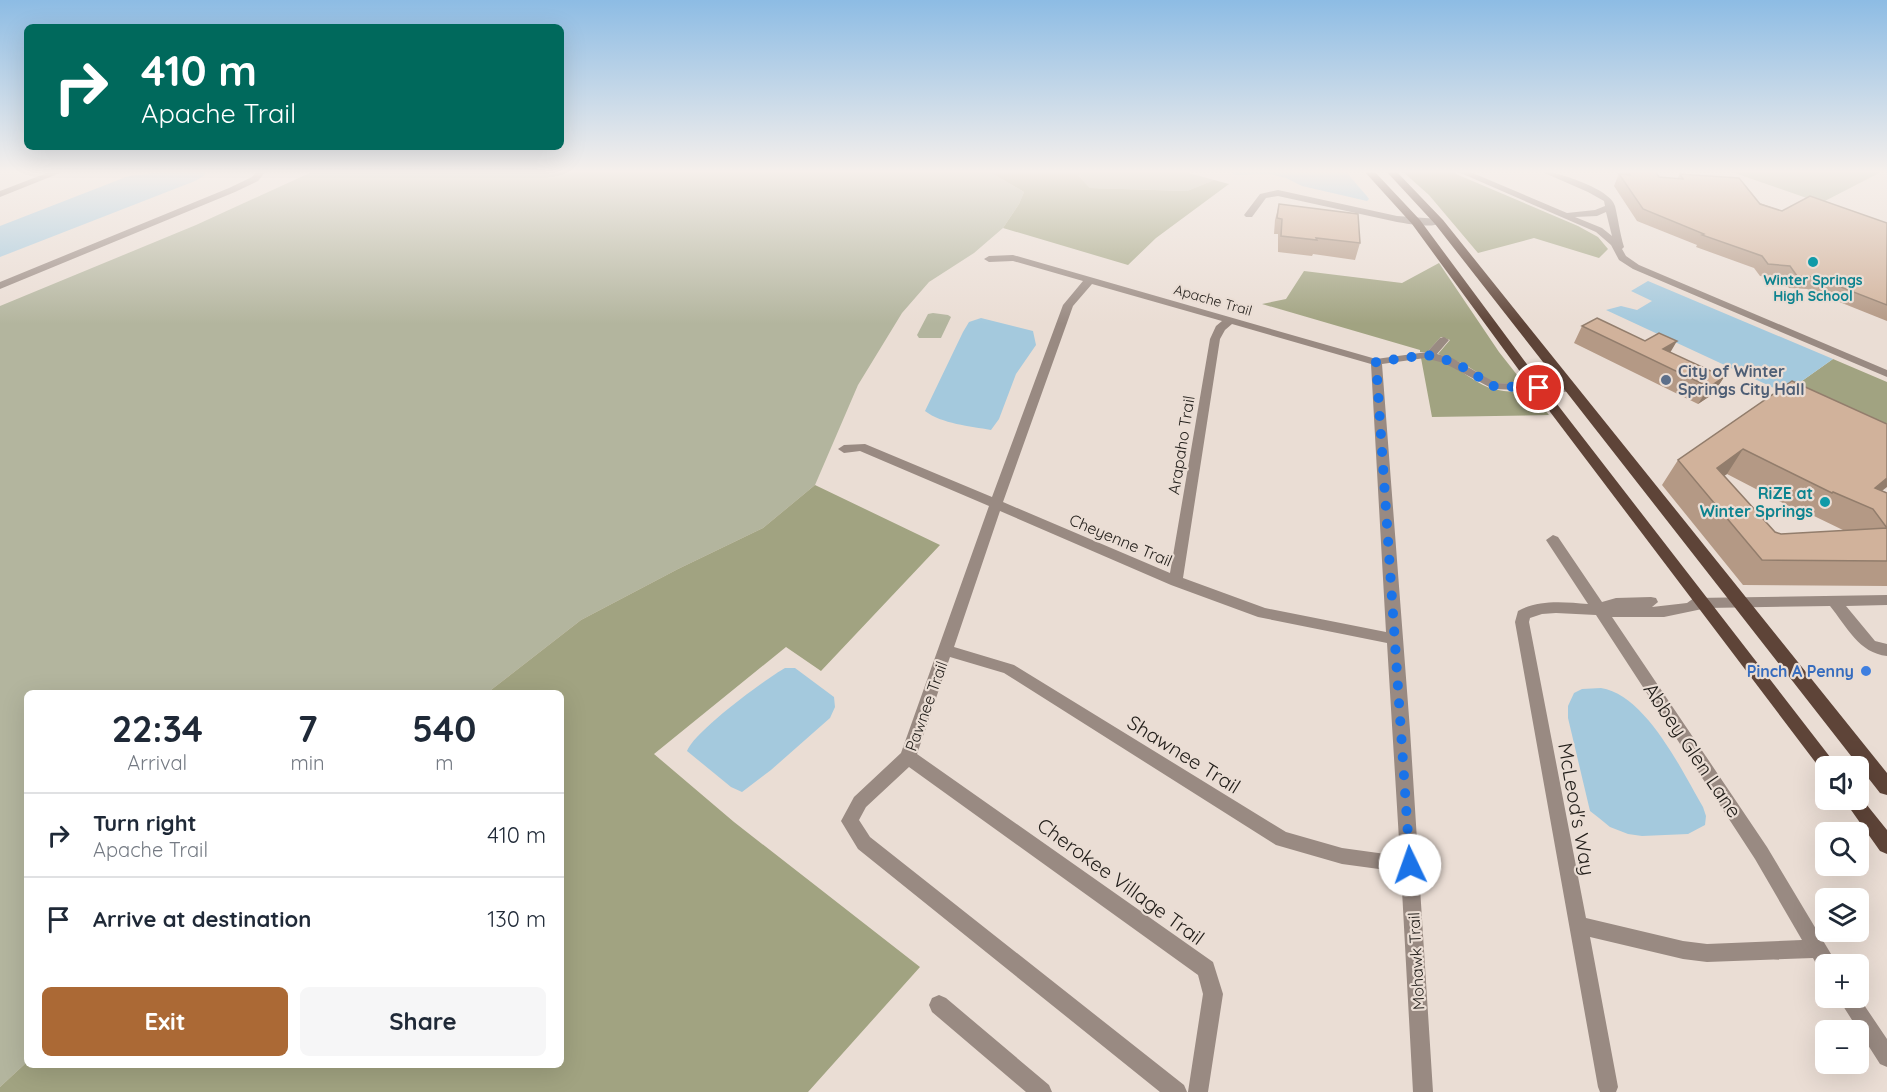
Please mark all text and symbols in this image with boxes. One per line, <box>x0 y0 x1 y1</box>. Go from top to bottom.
text: 410 m <box>141 44 257 97</box>
icon: right <box>42 48 120 126</box>
text: Apache Trail <box>141 96 296 130</box>
marker: Winter Springs High School <box>1806 255 1820 269</box>
place label: Winter Springs High School <box>1763 271 1863 305</box>
street label: Apache Trail <box>1172 280 1254 320</box>
place label: City of Winter Springs City Hall <box>1678 361 1805 399</box>
pin <box>1513 362 1564 413</box>
icon: arrive <box>1522 371 1555 404</box>
marker: City of Winter Springs City Hall <box>1659 373 1673 387</box>
street label: Arapaho Trail <box>1163 394 1199 496</box>
place label: RiZE at Winter Springs <box>1700 483 1813 521</box>
marker: RiZE at Winter Springs <box>1818 495 1832 509</box>
street label: Cheyenne Trail <box>1067 509 1175 571</box>
street label: Pawnee Trail <box>900 658 952 754</box>
place label: Pinch A Penny <box>1747 661 1854 681</box>
marker: Pinch A Penny <box>1859 664 1873 678</box>
street label: Abbey Glen Lane <box>1639 678 1747 822</box>
text: 22:34 <box>112 706 203 751</box>
text: 7 <box>298 706 318 751</box>
text: 540 <box>412 706 476 751</box>
street label: Shawnee Trail <box>1123 709 1245 799</box>
street label: McLeod's Way <box>1553 741 1601 877</box>
text: Arrival <box>127 750 187 775</box>
text: min <box>291 750 325 775</box>
text: m <box>435 750 453 775</box>
map controls <box>1815 756 1869 1074</box>
button: sound <box>1815 756 1869 810</box>
text: Turn right <box>93 809 197 837</box>
street label: Cherokee Village Trail <box>1033 812 1209 950</box>
icon: right <box>42 819 75 852</box>
text: 410 m <box>487 821 546 849</box>
button: search <box>1815 822 1869 876</box>
position arrow <box>1378 833 1442 897</box>
text: Apache Trail <box>93 837 208 862</box>
button: layers <box>1815 888 1869 942</box>
icon: arrive <box>42 903 75 936</box>
text: Arrive at destination <box>93 905 311 933</box>
text: 130 m <box>487 905 546 933</box>
street label: Mohawk Trail <box>1403 912 1429 1010</box>
button: + <box>1815 954 1869 1008</box>
button: Exit <box>42 987 288 1056</box>
button: Share <box>300 987 546 1056</box>
button: − <box>1815 1020 1869 1074</box>

